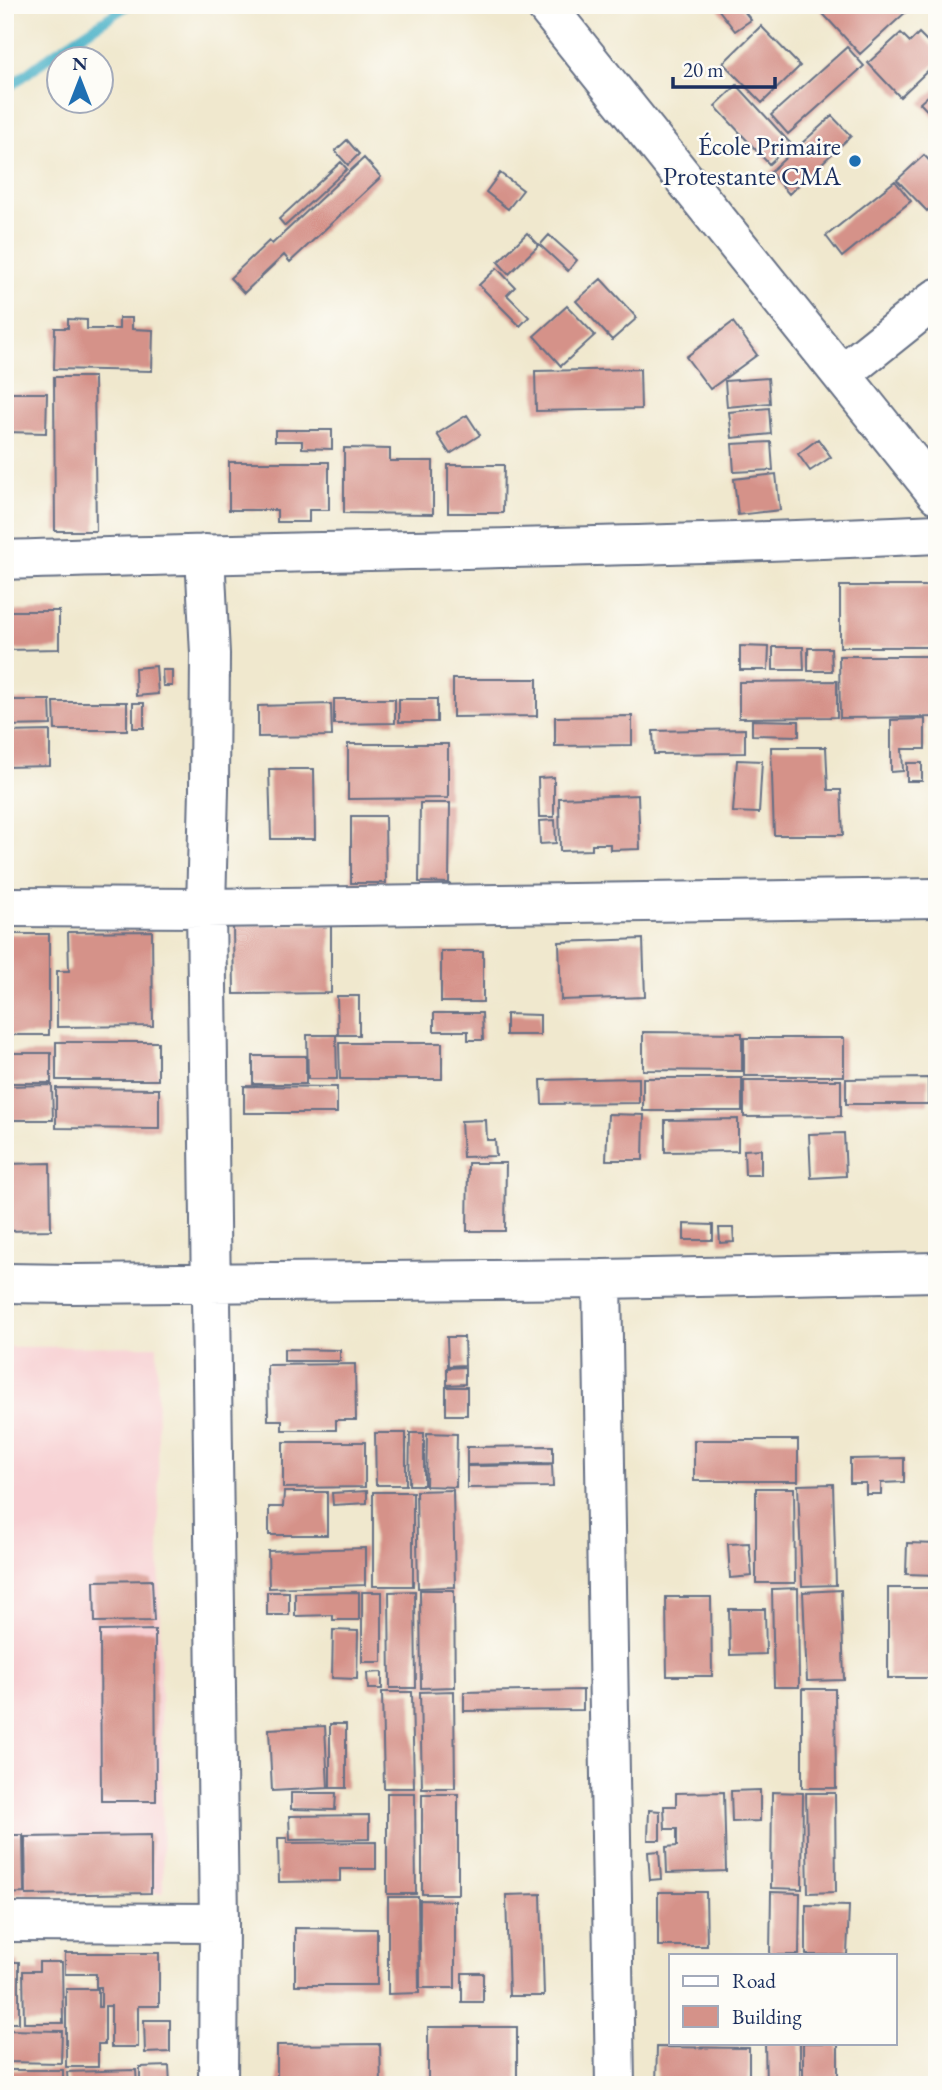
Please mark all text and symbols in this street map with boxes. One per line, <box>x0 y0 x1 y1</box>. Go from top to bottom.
north arrow <box>46 46 116 116</box>
scale bar <box>673 46 774 90</box>
text: N <box>72 51 88 76</box>
text: 20 m <box>683 56 724 83</box>
place label: École Primaire Protestante CMA <box>663 129 842 193</box>
marker: École Primaire Protestante CMA <box>847 153 863 169</box>
legend <box>669 1954 897 2044</box>
text: Road <box>732 1967 776 1994</box>
text: Building <box>732 2003 802 2030</box>

